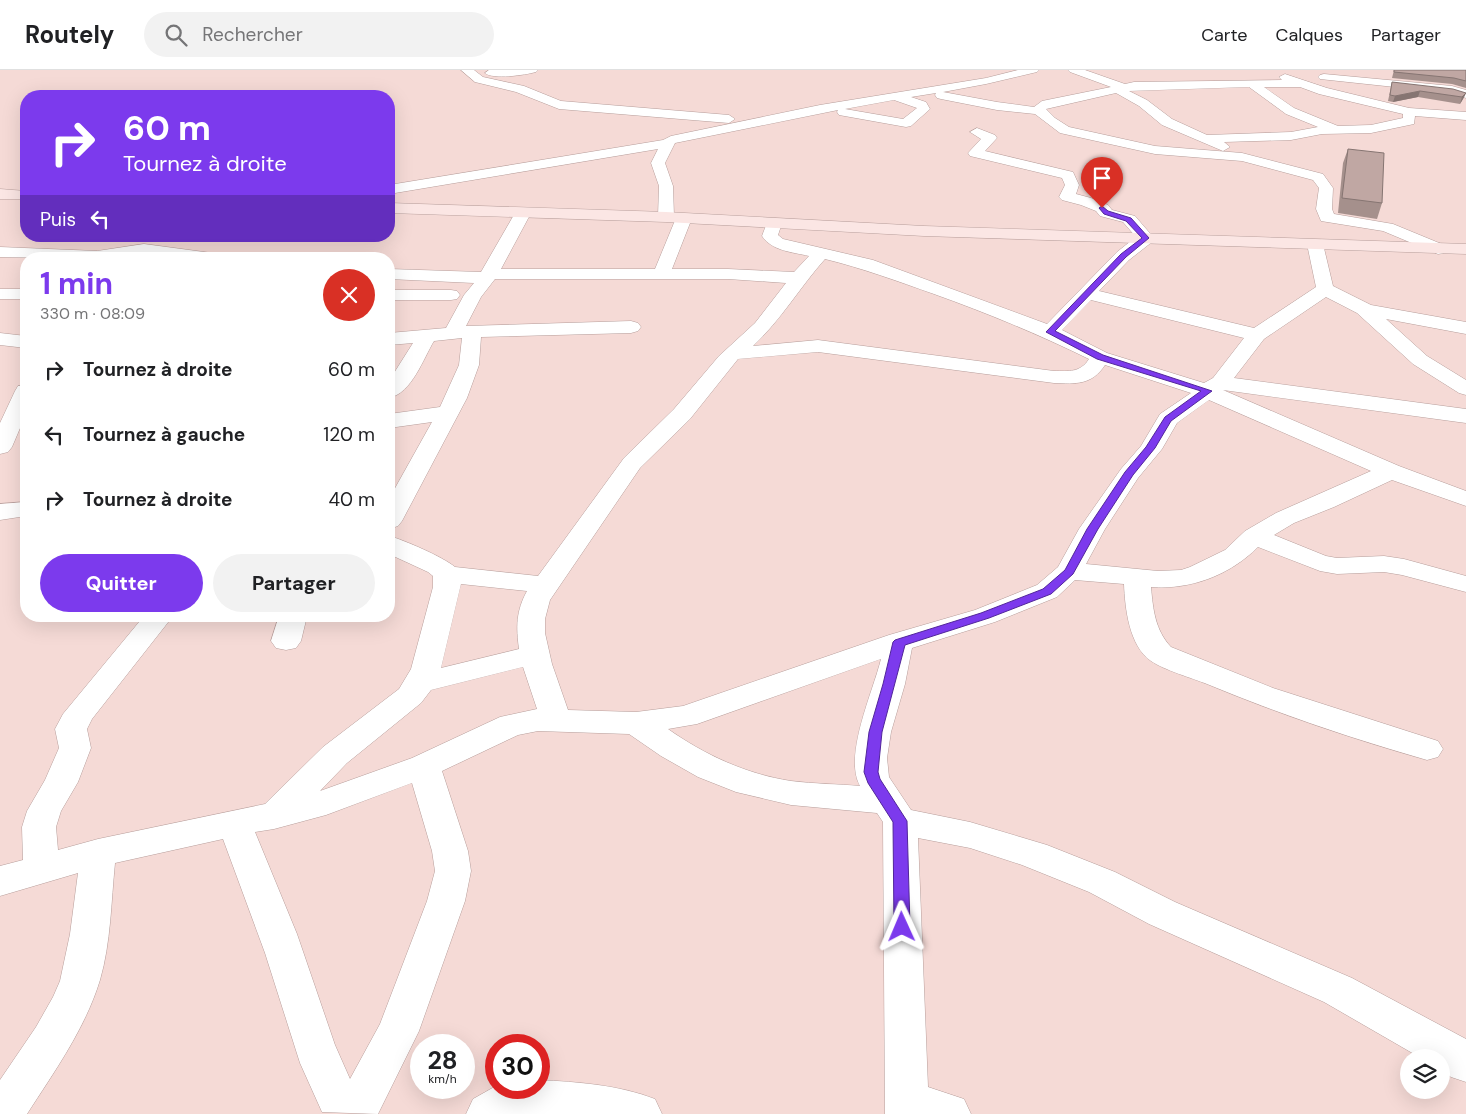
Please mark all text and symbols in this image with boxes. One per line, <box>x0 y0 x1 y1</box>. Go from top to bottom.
search box <box>144 12 494 57</box>
text: Routely <box>25 19 114 50</box>
icon: search <box>162 21 190 49</box>
text: Rechercher <box>202 22 303 47</box>
text: Carte <box>1201 23 1248 47</box>
text: Calques <box>1276 23 1343 47</box>
text: Partager <box>1371 23 1441 47</box>
text: 60 m <box>123 105 211 151</box>
icon: right <box>40 110 105 175</box>
text: Tournez à droite <box>123 149 287 178</box>
pin <box>1081 157 1123 208</box>
icon: arrive <box>1088 164 1116 192</box>
icon: left <box>86 205 114 233</box>
text: Puis <box>40 207 76 232</box>
text: 1 min <box>40 264 113 303</box>
button: close <box>323 269 375 321</box>
text: 330 m · 08:09 <box>40 303 145 324</box>
icon: right <box>40 356 68 384</box>
text: Tournez à droite <box>83 357 233 382</box>
text: 60 m <box>328 357 375 382</box>
icon: left <box>40 421 68 449</box>
text: Tournez à gauche <box>83 422 245 447</box>
text: 120 m <box>323 422 375 447</box>
icon: right <box>40 486 68 514</box>
text: Tournez à droite <box>83 487 233 512</box>
text: 40 m <box>328 487 375 512</box>
button: Quitter <box>40 554 203 612</box>
button: Partager <box>213 554 375 612</box>
position arrow <box>875 900 927 952</box>
speed limit sign: 30 <box>485 1034 550 1099</box>
text: 28 <box>427 1044 458 1077</box>
map controls <box>1400 1049 1450 1099</box>
button: layers <box>1400 1049 1450 1099</box>
text: km/h <box>428 1071 457 1087</box>

